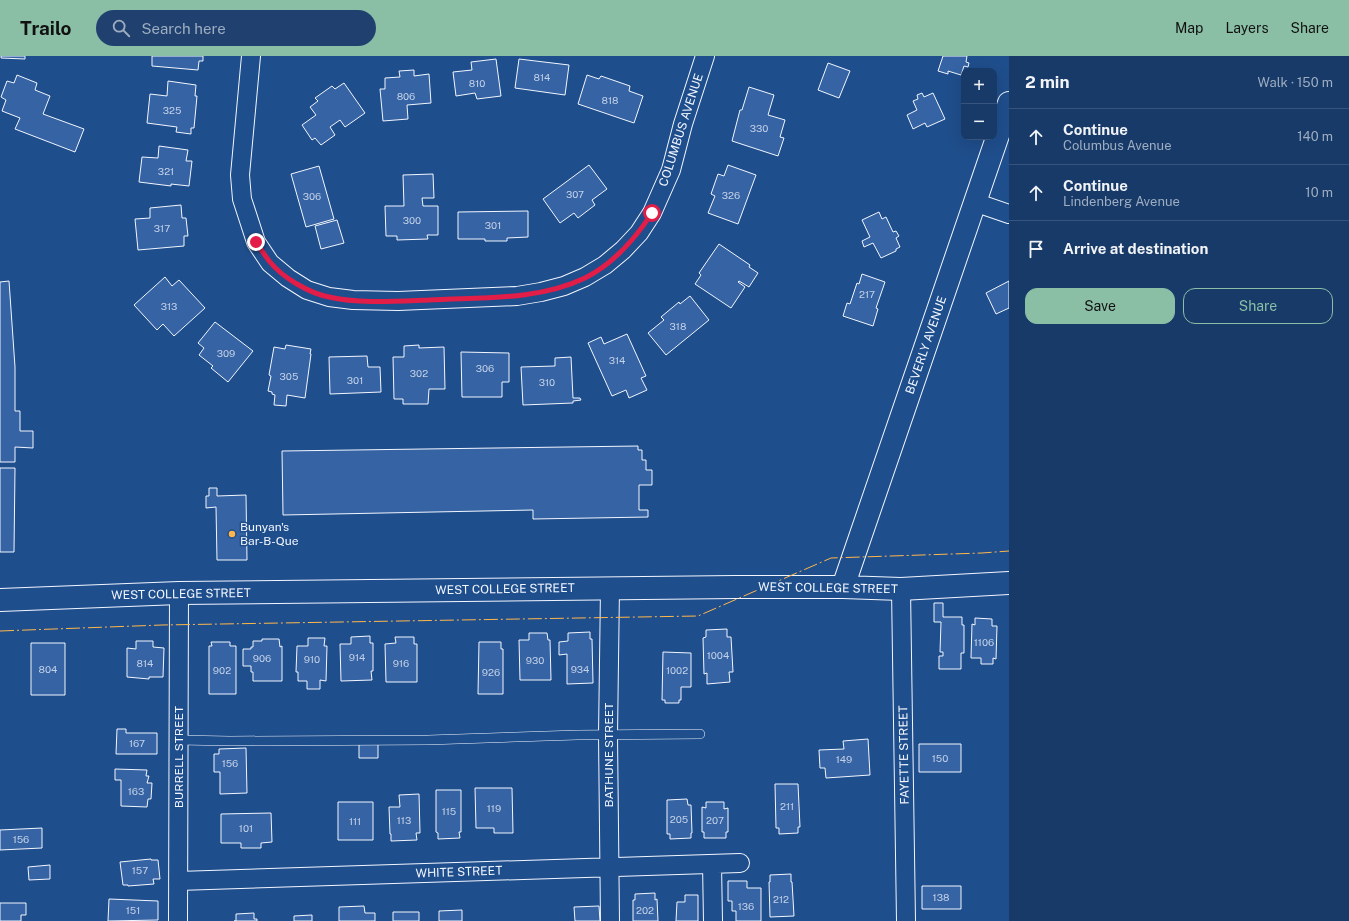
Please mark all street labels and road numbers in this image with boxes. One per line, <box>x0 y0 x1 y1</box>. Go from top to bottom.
street label: COLUMBUS AVENUE <box>656 72 706 188</box>
street label: BEVERLY AVENUE <box>903 294 949 396</box>
street label: WEST COLLEGE STREET <box>758 580 898 596</box>
street label: WEST COLLEGE STREET <box>435 581 575 597</box>
street label: WEST COLLEGE STREET <box>111 586 251 602</box>
street label: BATHUNE STREET <box>602 703 616 807</box>
street label: FAYETTE STREET <box>896 705 912 805</box>
street label: BURRELL STREET <box>172 706 186 808</box>
street label: WHITE STREET <box>415 863 503 881</box>

